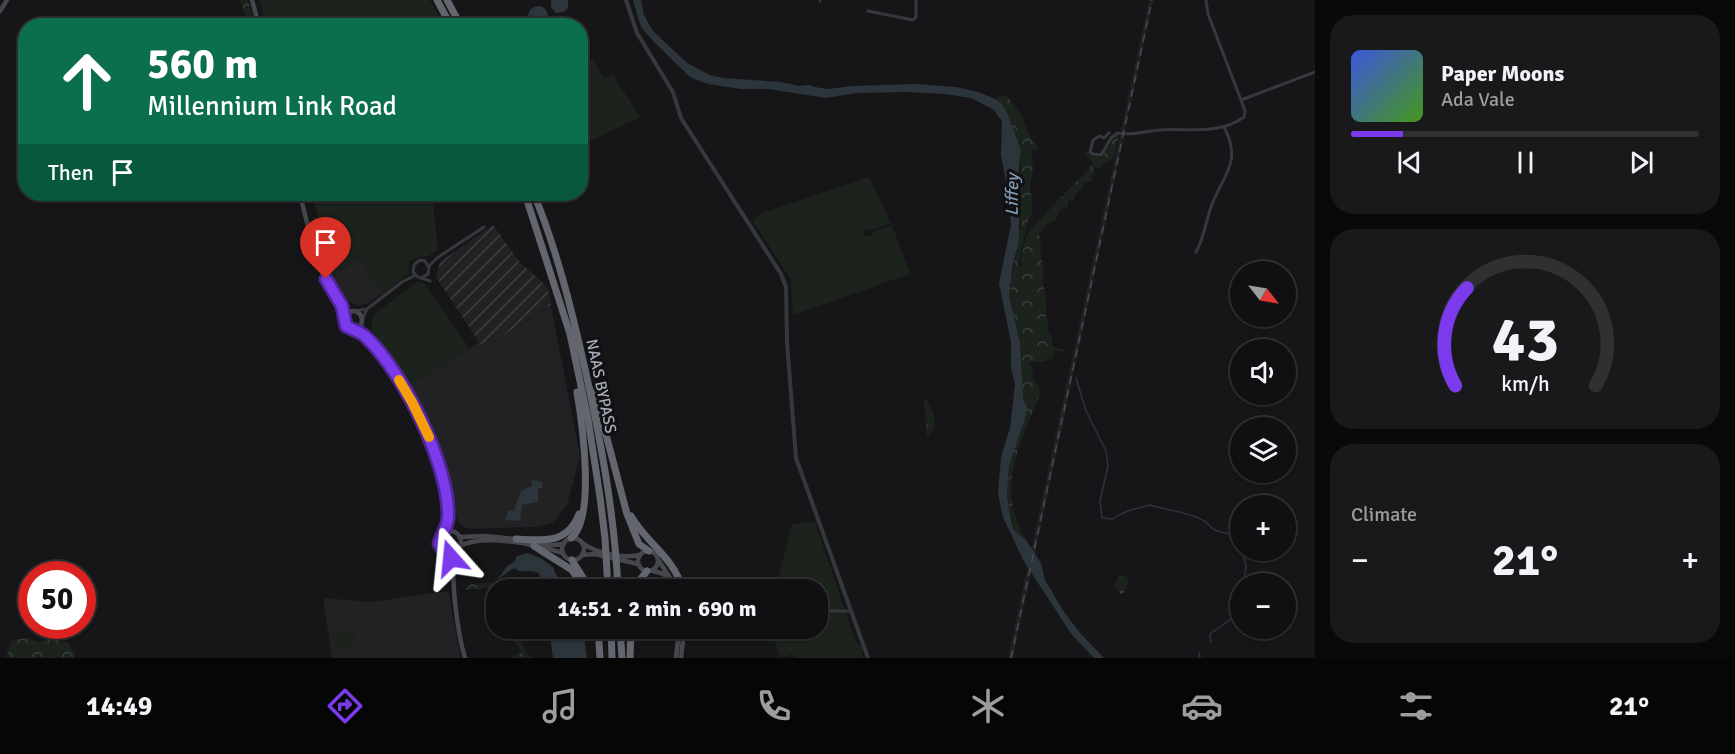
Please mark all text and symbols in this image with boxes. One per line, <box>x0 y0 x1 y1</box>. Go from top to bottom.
text: 560 m <box>147 39 258 90</box>
icon: ahead <box>48 42 126 120</box>
text: Paper Moons <box>1441 60 1564 87</box>
text: Ada Vale <box>1441 87 1515 112</box>
text: Millennium Link Road <box>147 90 397 123</box>
icon: previous <box>1393 146 1426 179</box>
icon: pause <box>1509 146 1542 179</box>
icon: next <box>1625 146 1658 179</box>
icon: arrive <box>106 156 139 189</box>
text: Then <box>48 159 94 186</box>
water label: Liffey <box>1001 171 1023 216</box>
pin <box>300 217 351 279</box>
icon: arrive <box>309 226 342 259</box>
north arrow <box>1230 261 1296 327</box>
map controls <box>1230 261 1296 639</box>
text: 43 <box>1491 301 1559 378</box>
street label: NAAS BYPASS <box>581 337 621 435</box>
button: sound <box>1230 339 1296 405</box>
text: km/h <box>1501 371 1549 397</box>
button: layers <box>1230 417 1296 483</box>
button: + <box>1230 495 1296 561</box>
text: Climate <box>1351 502 1417 527</box>
position arrow <box>419 526 483 590</box>
text: 21° <box>1492 533 1558 588</box>
text: − <box>1351 540 1369 581</box>
text: + <box>1681 540 1699 581</box>
speed limit sign: 50 <box>18 561 96 639</box>
button: − <box>1230 573 1296 639</box>
text: 14:51 · 2 min · 690 m <box>557 595 757 622</box>
icon: directions <box>324 685 366 727</box>
icon: music <box>539 685 581 727</box>
icon: phone <box>753 685 795 727</box>
icon: climate <box>967 685 1009 727</box>
icon: car <box>1181 685 1223 727</box>
icon: filters <box>1395 685 1437 727</box>
text: 14:49 <box>86 690 152 723</box>
text: 21° <box>1609 690 1649 723</box>

